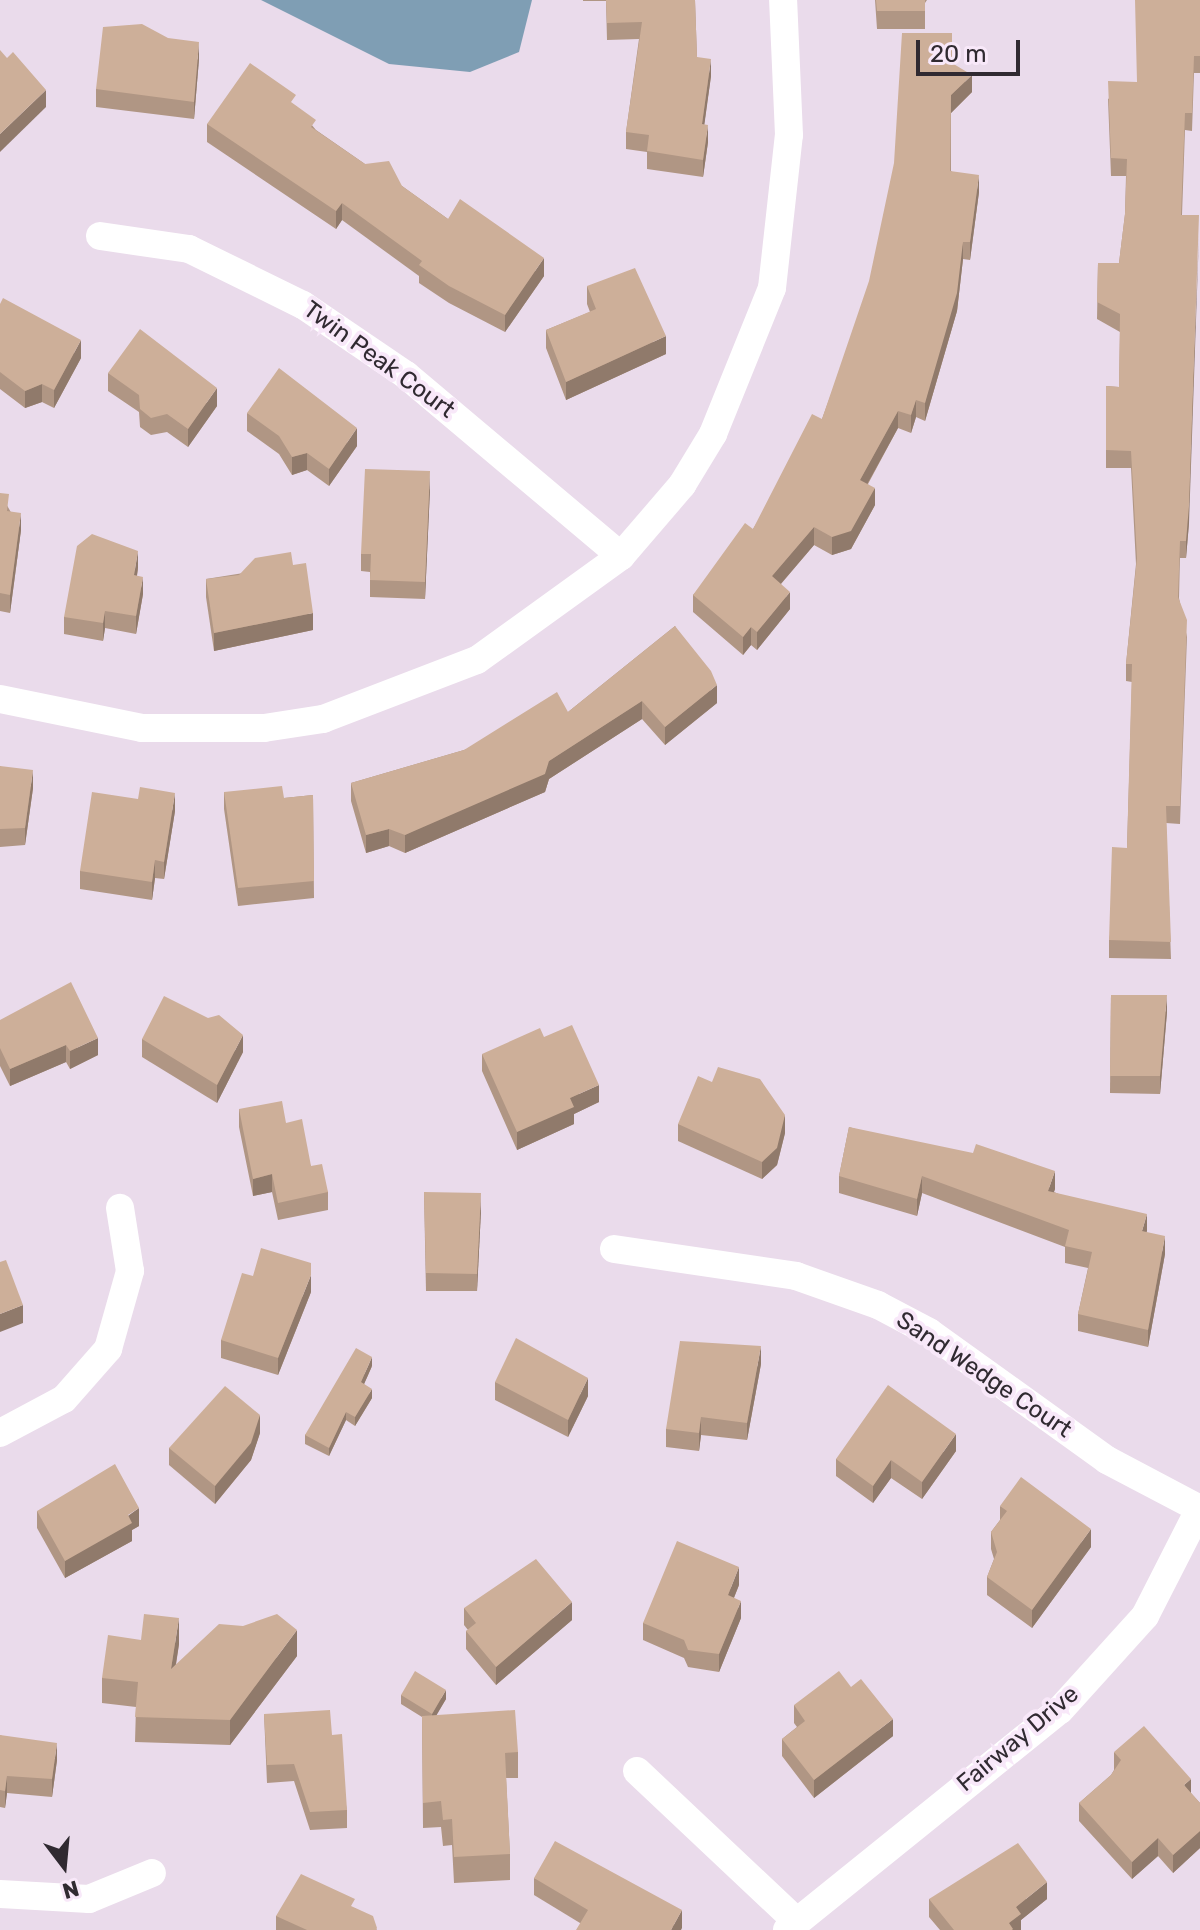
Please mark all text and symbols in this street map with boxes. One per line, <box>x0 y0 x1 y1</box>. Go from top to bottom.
scale bar <box>920 24 1024 74</box>
text: 20 m <box>930 40 987 68</box>
street label: Twin Peak Court <box>298 295 460 425</box>
street label: Sand Wedge Court <box>891 1306 1077 1444</box>
street label: Fairway Drive <box>951 1680 1085 1798</box>
north arrow <box>24 1826 104 1906</box>
text: N <box>59 1874 82 1905</box>

